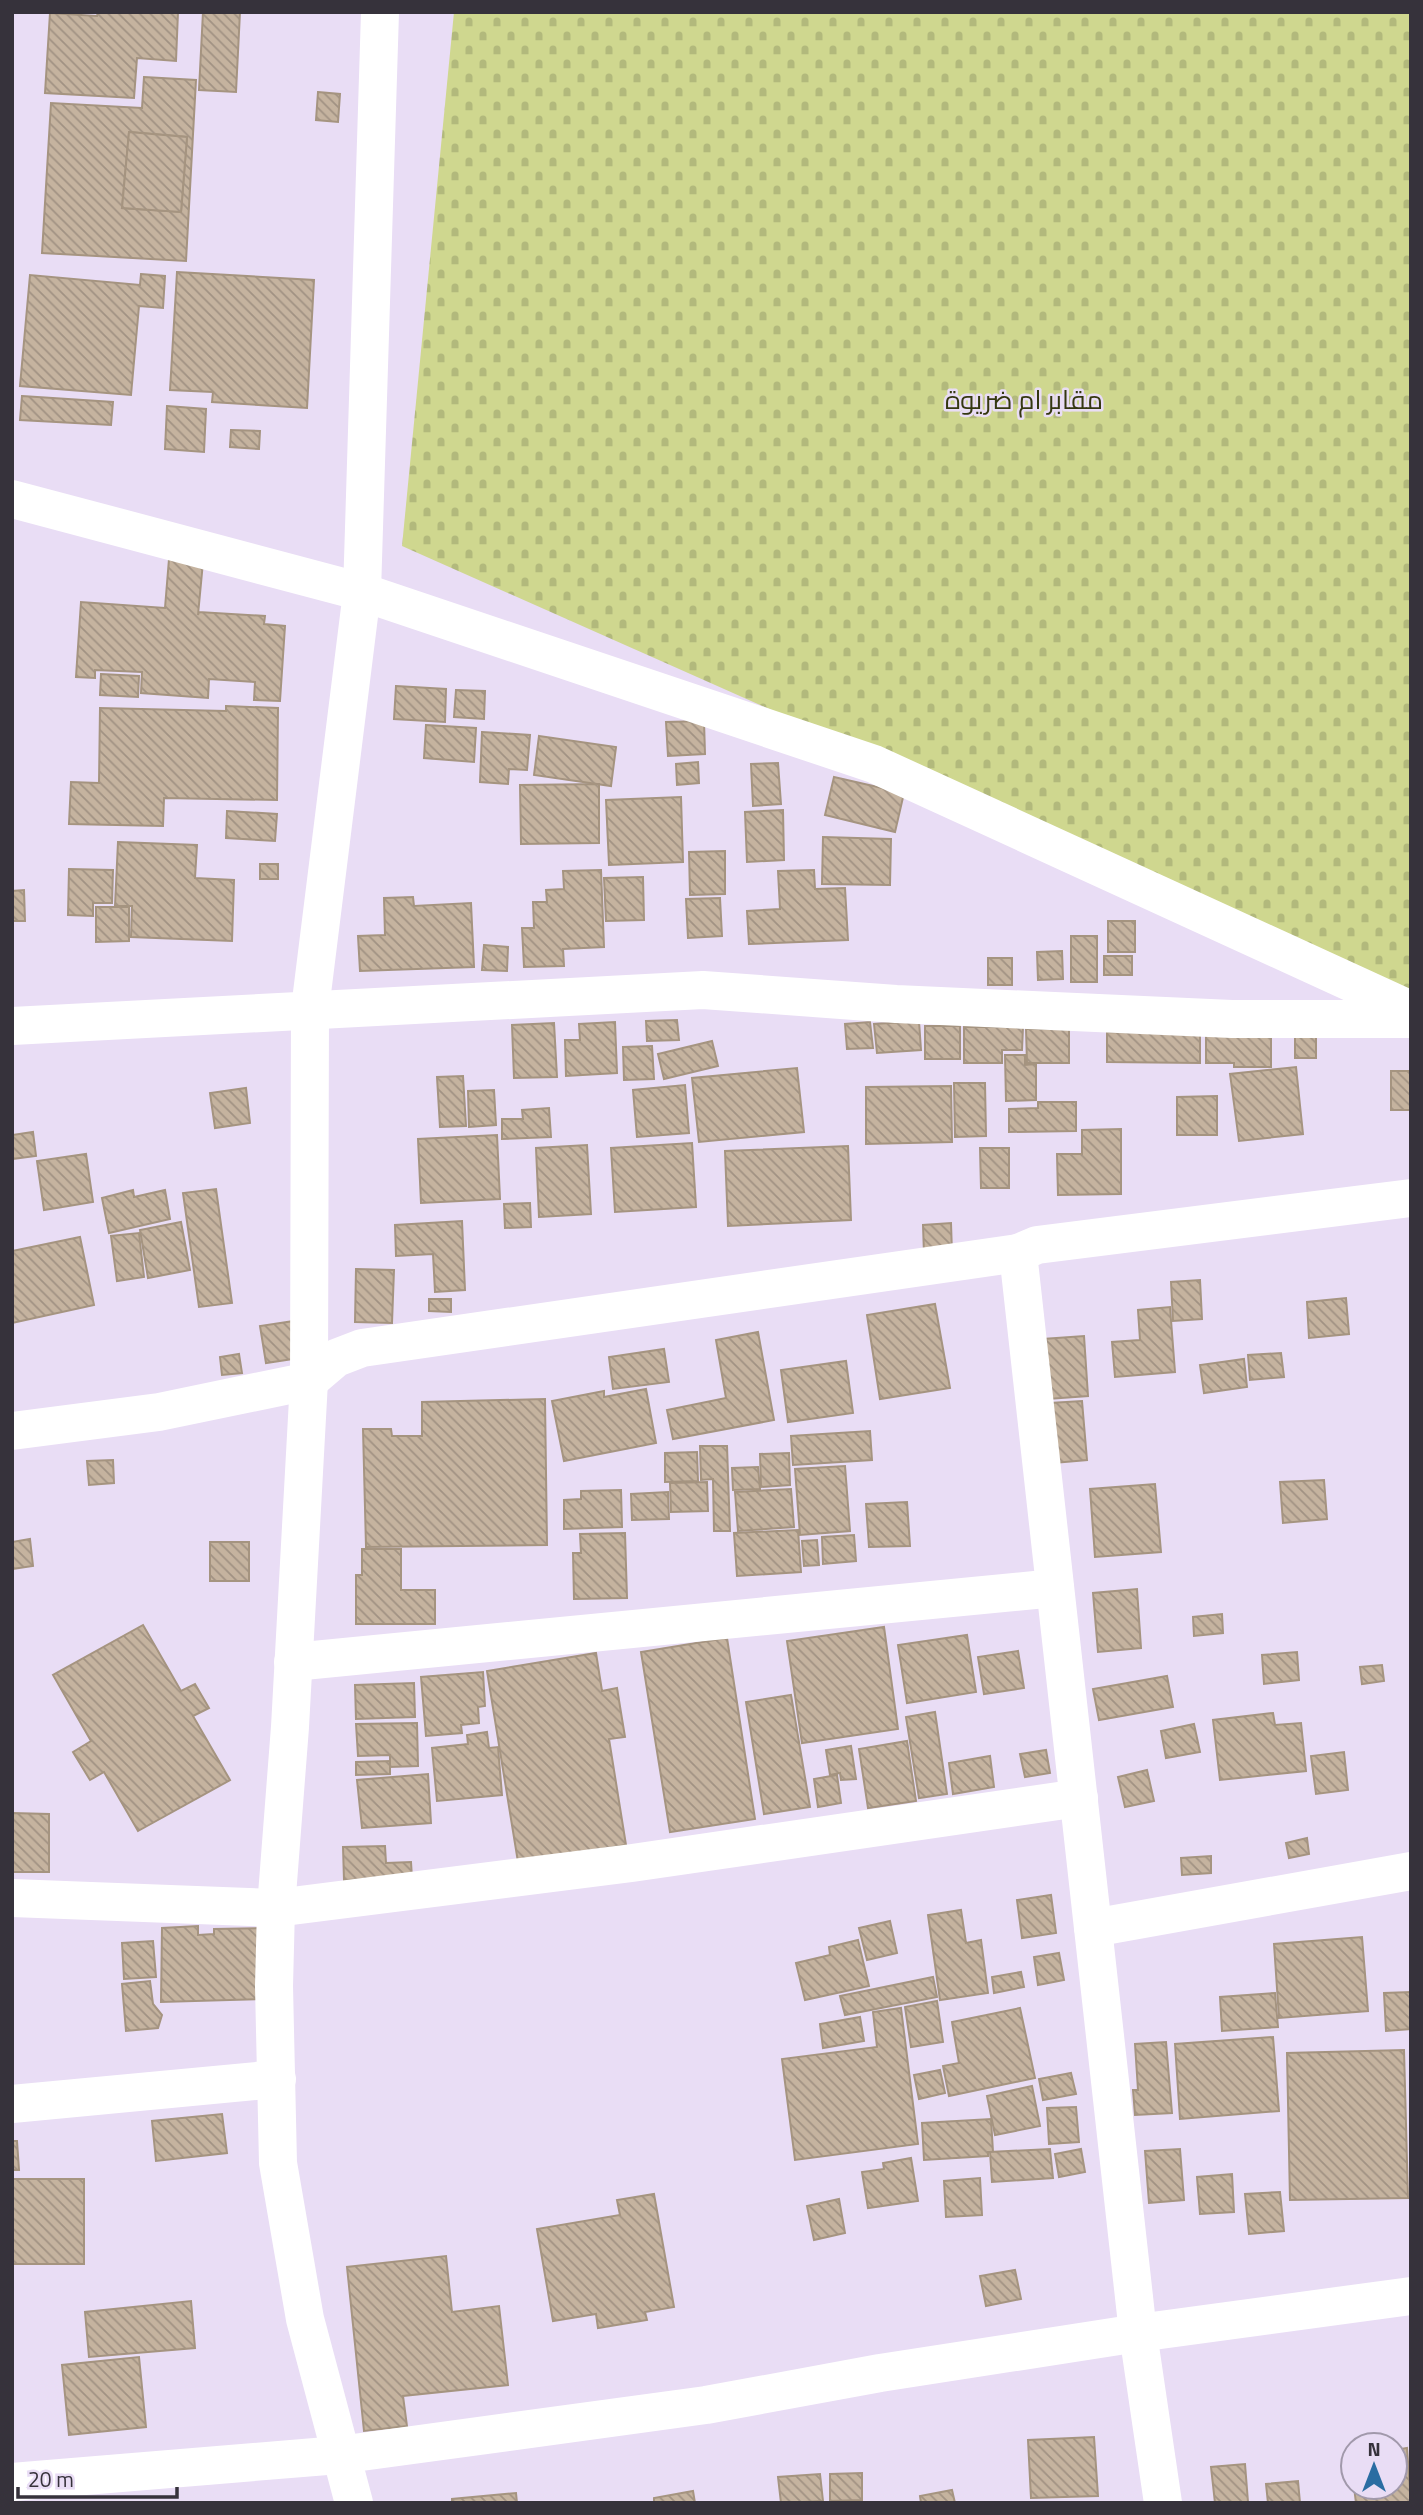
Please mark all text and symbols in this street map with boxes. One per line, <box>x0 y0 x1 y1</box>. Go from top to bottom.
park label: مقابر ام ضريوة <box>945 380 1103 419</box>
north arrow <box>1339 2431 1409 2501</box>
text: N <box>1367 2434 1381 2463</box>
scale bar <box>18 2456 177 2500</box>
text: 20 m <box>28 2463 74 2495</box>

